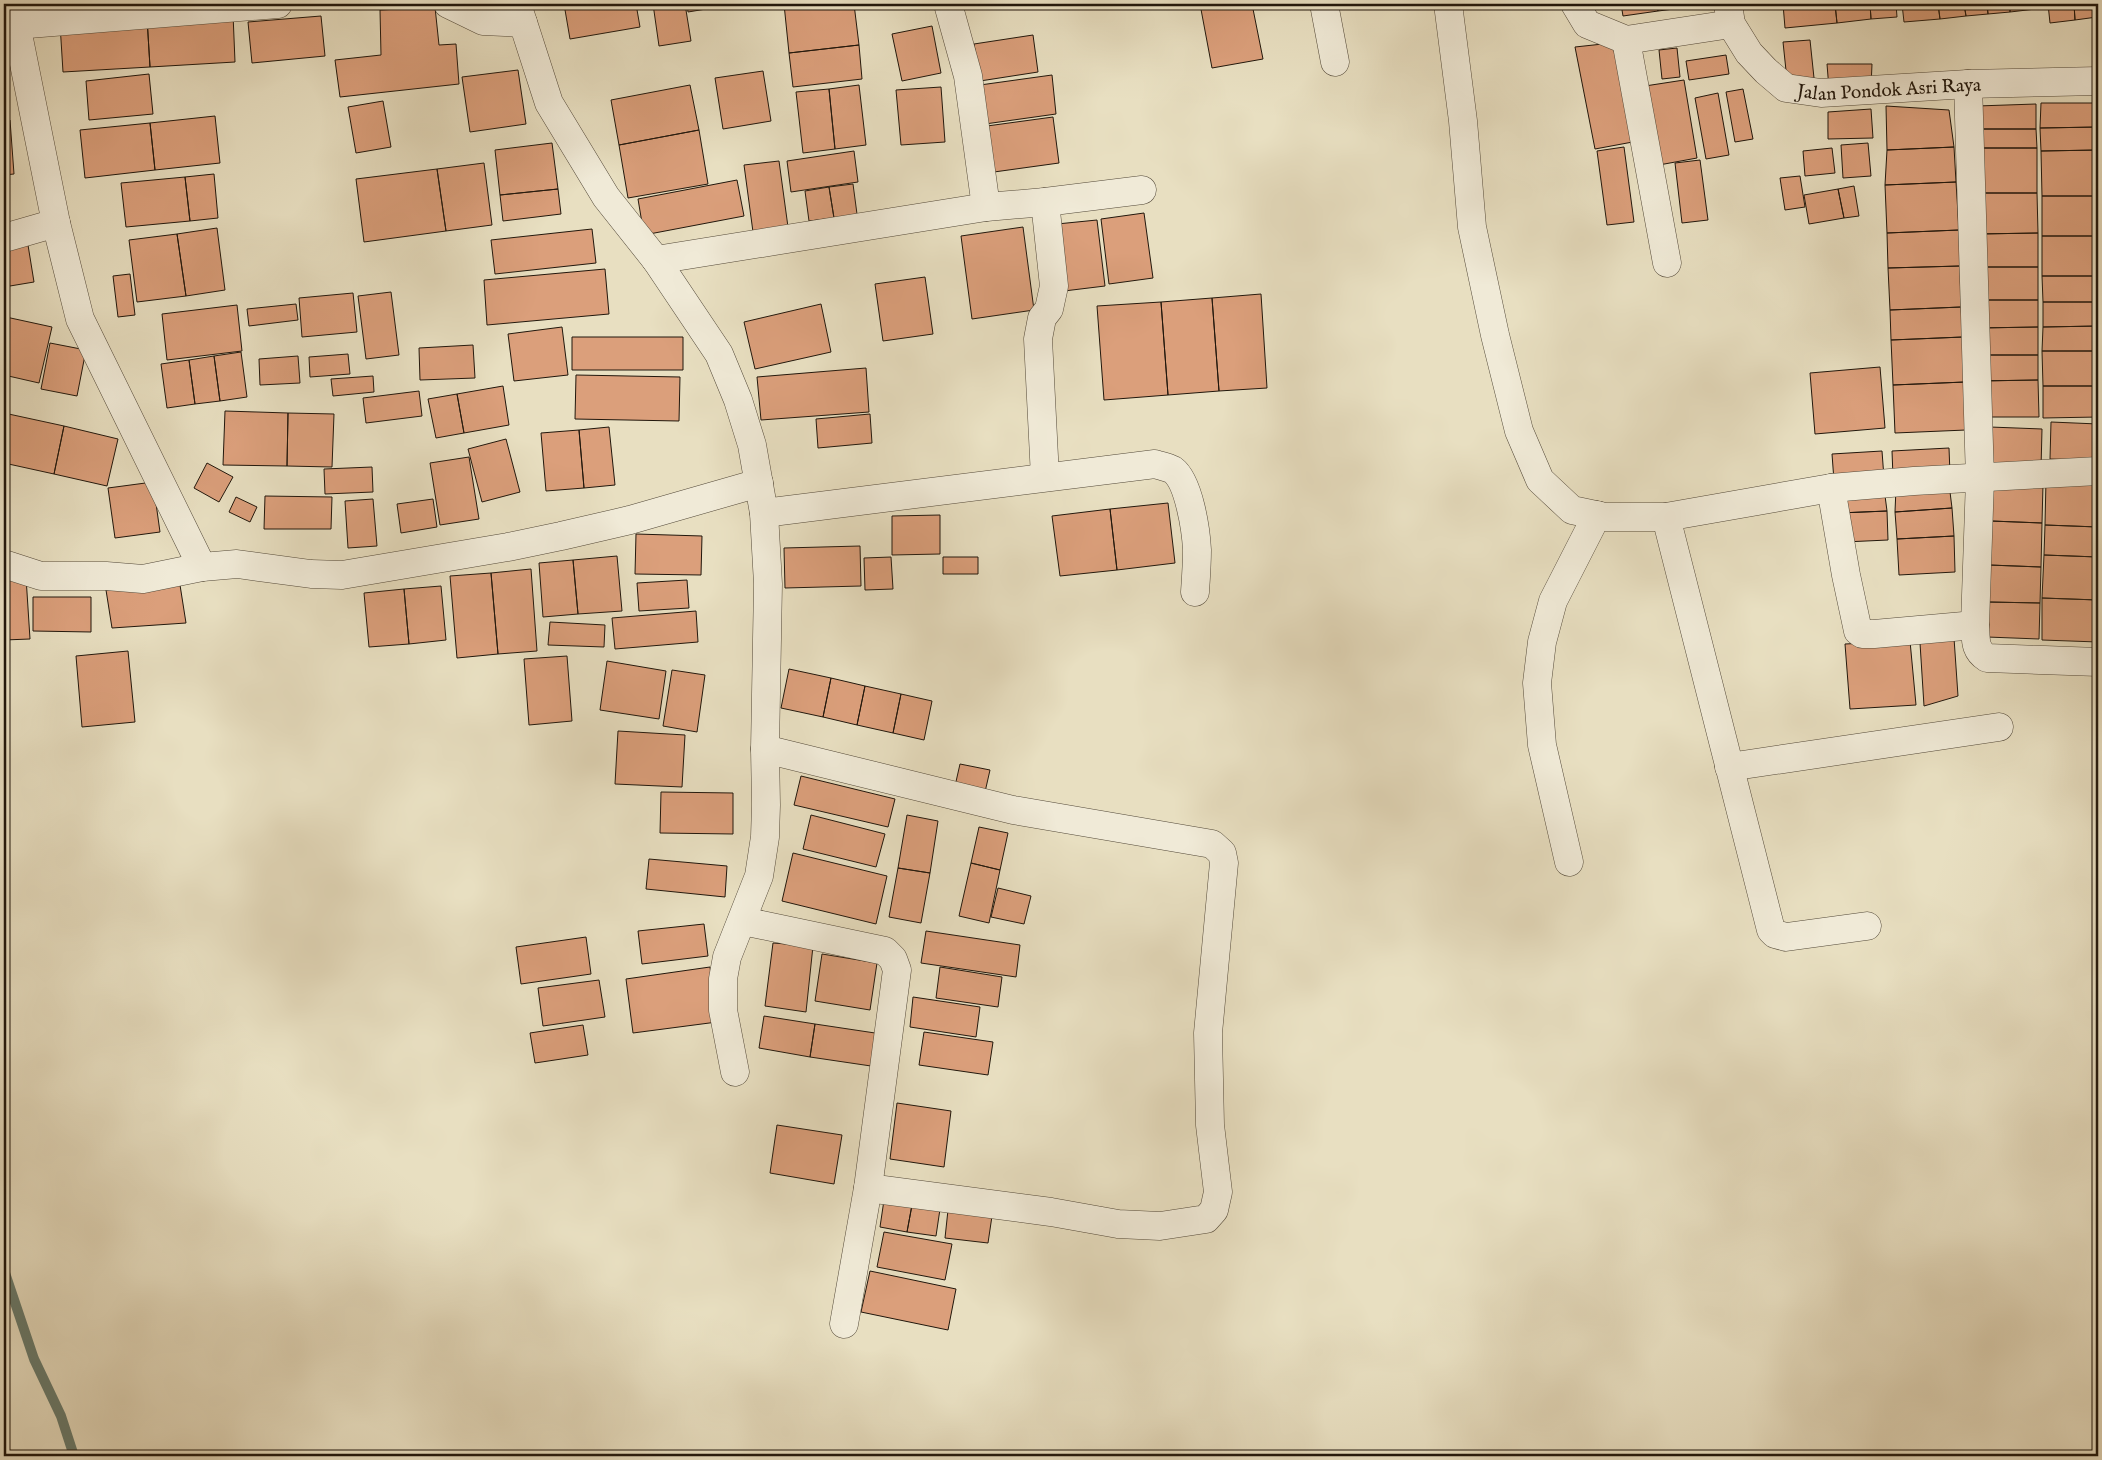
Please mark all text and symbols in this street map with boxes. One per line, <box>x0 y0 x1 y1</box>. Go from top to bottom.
street label: Jalan Pondok Asri Raya <box>1793 74 1982 107</box>

